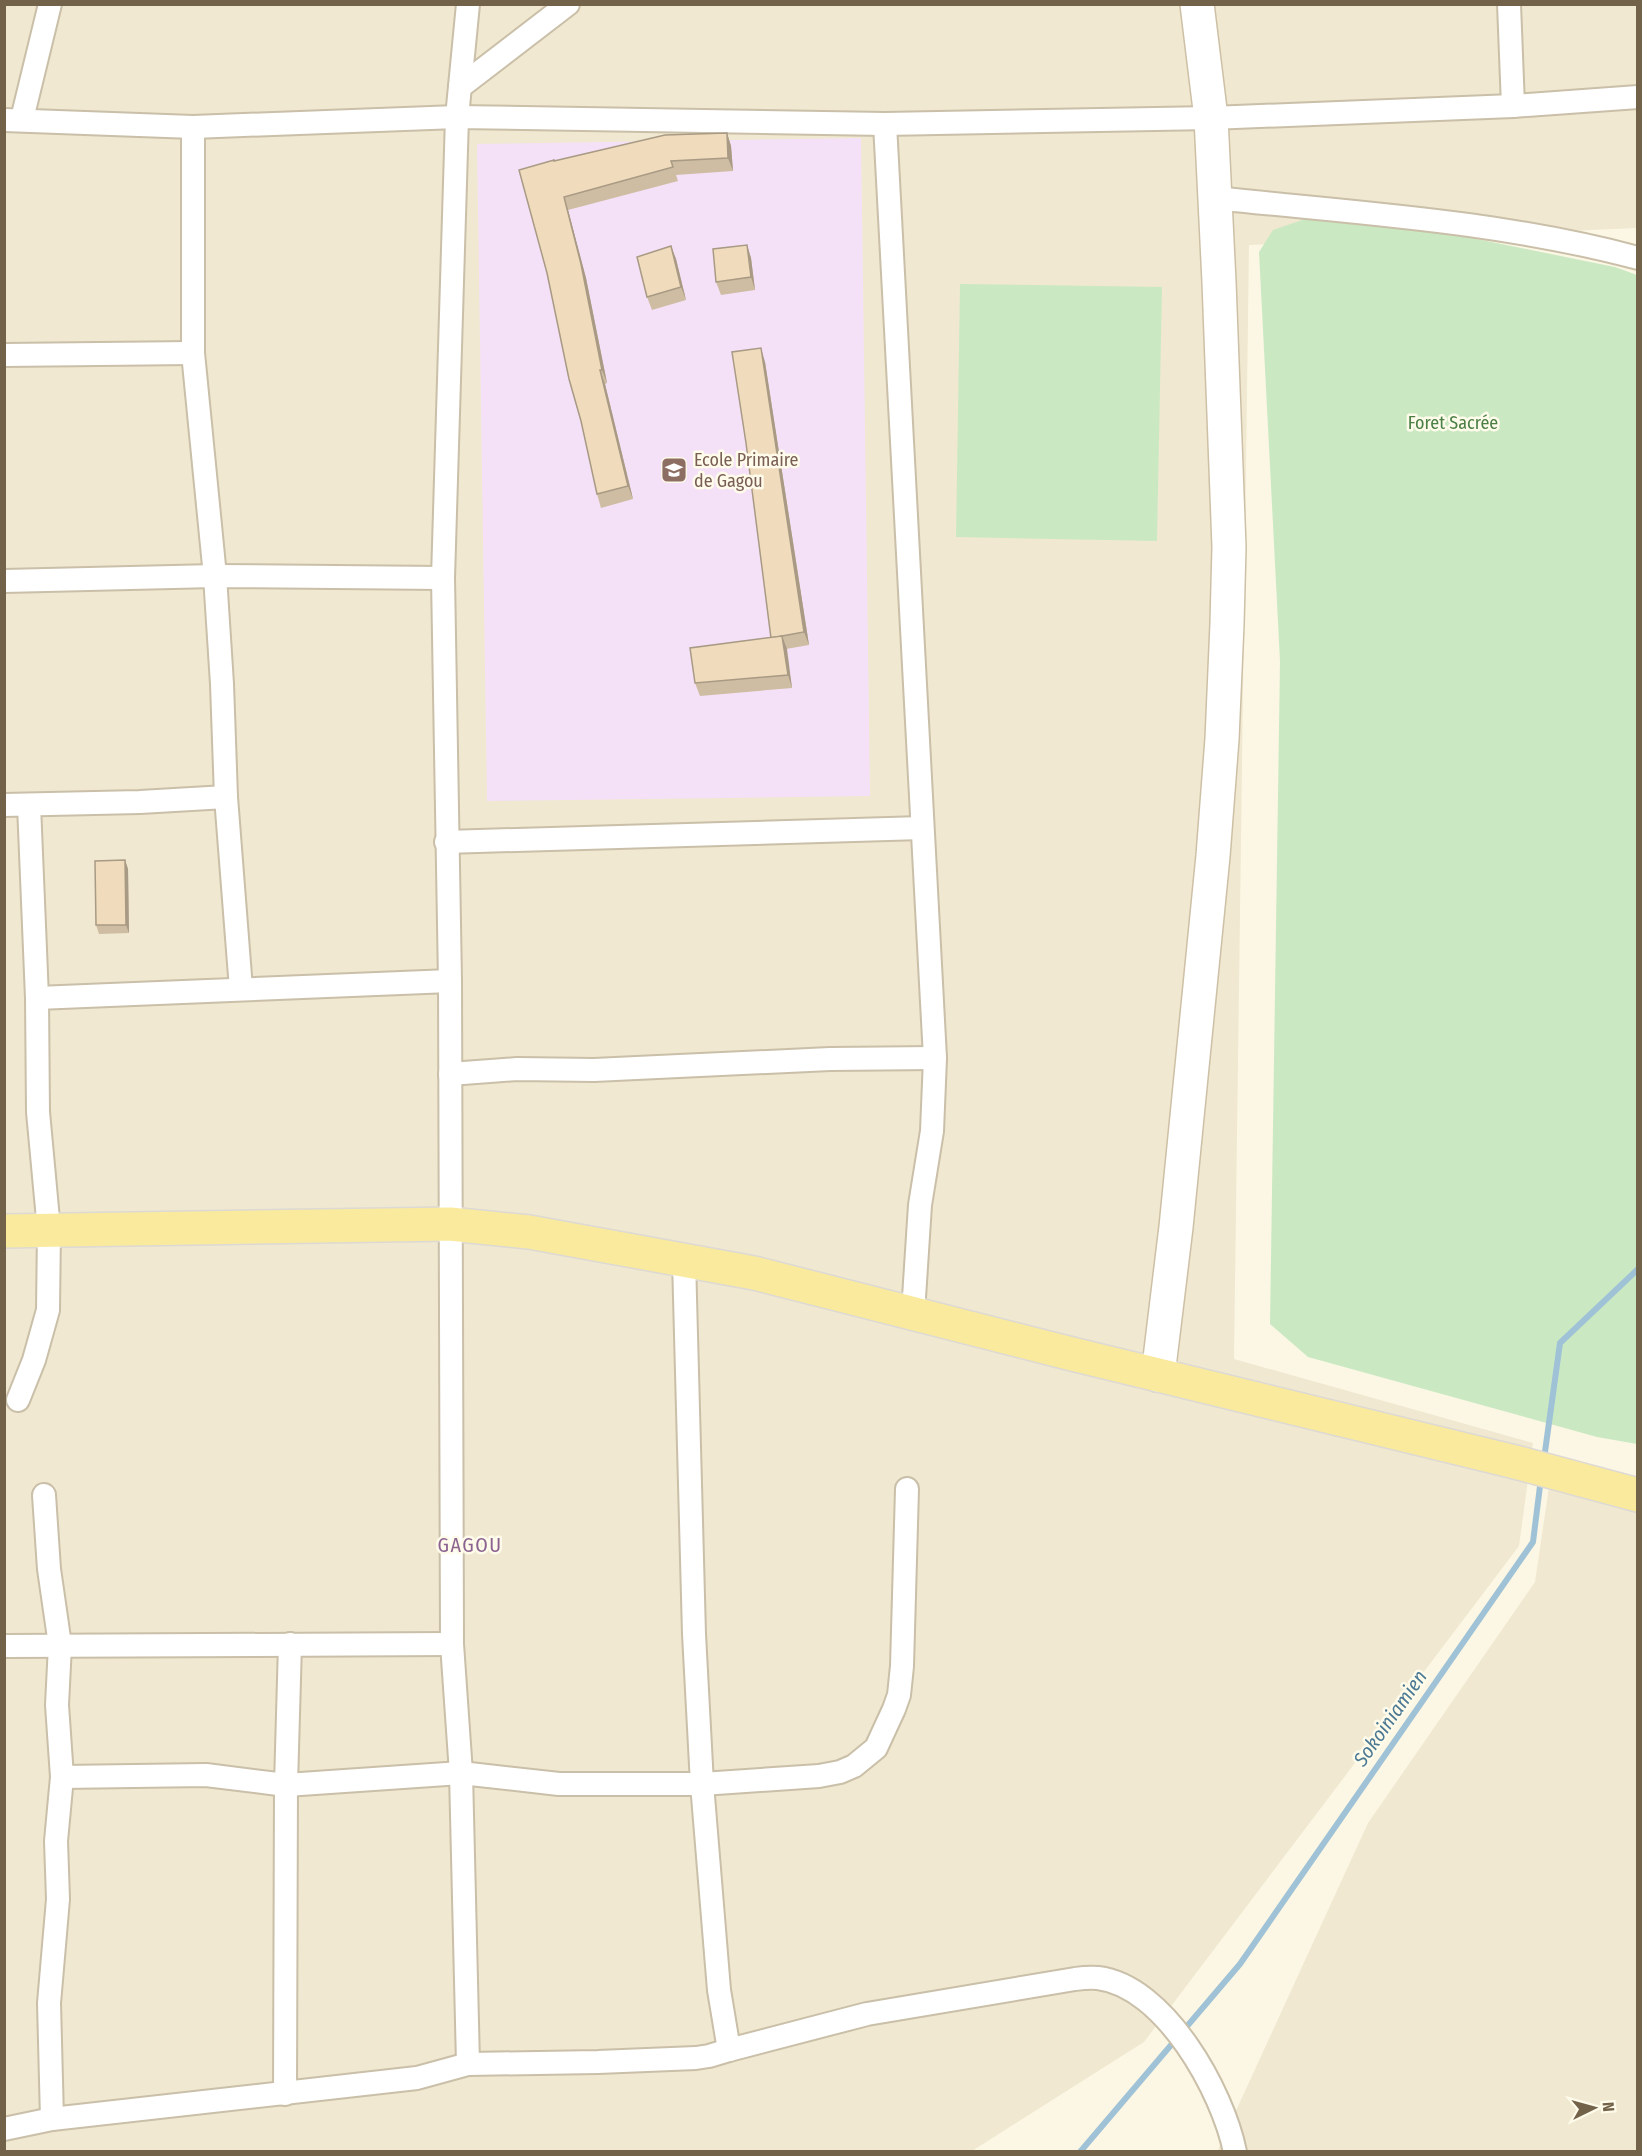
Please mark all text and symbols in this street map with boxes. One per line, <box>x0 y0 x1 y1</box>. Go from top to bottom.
park label: Foret Sacrée <box>1408 412 1498 434</box>
place label: Ecole Primaire de Gagou <box>694 449 799 492</box>
school or university icon: Ecole Primaire de Gagou <box>659 455 689 485</box>
district label: GAGOU <box>437 1533 503 1557</box>
water label: Sokoiniamien <box>1348 1665 1432 1771</box>
north arrow <box>1564 2078 1624 2138</box>
text: N <box>1599 2101 1618 2112</box>

